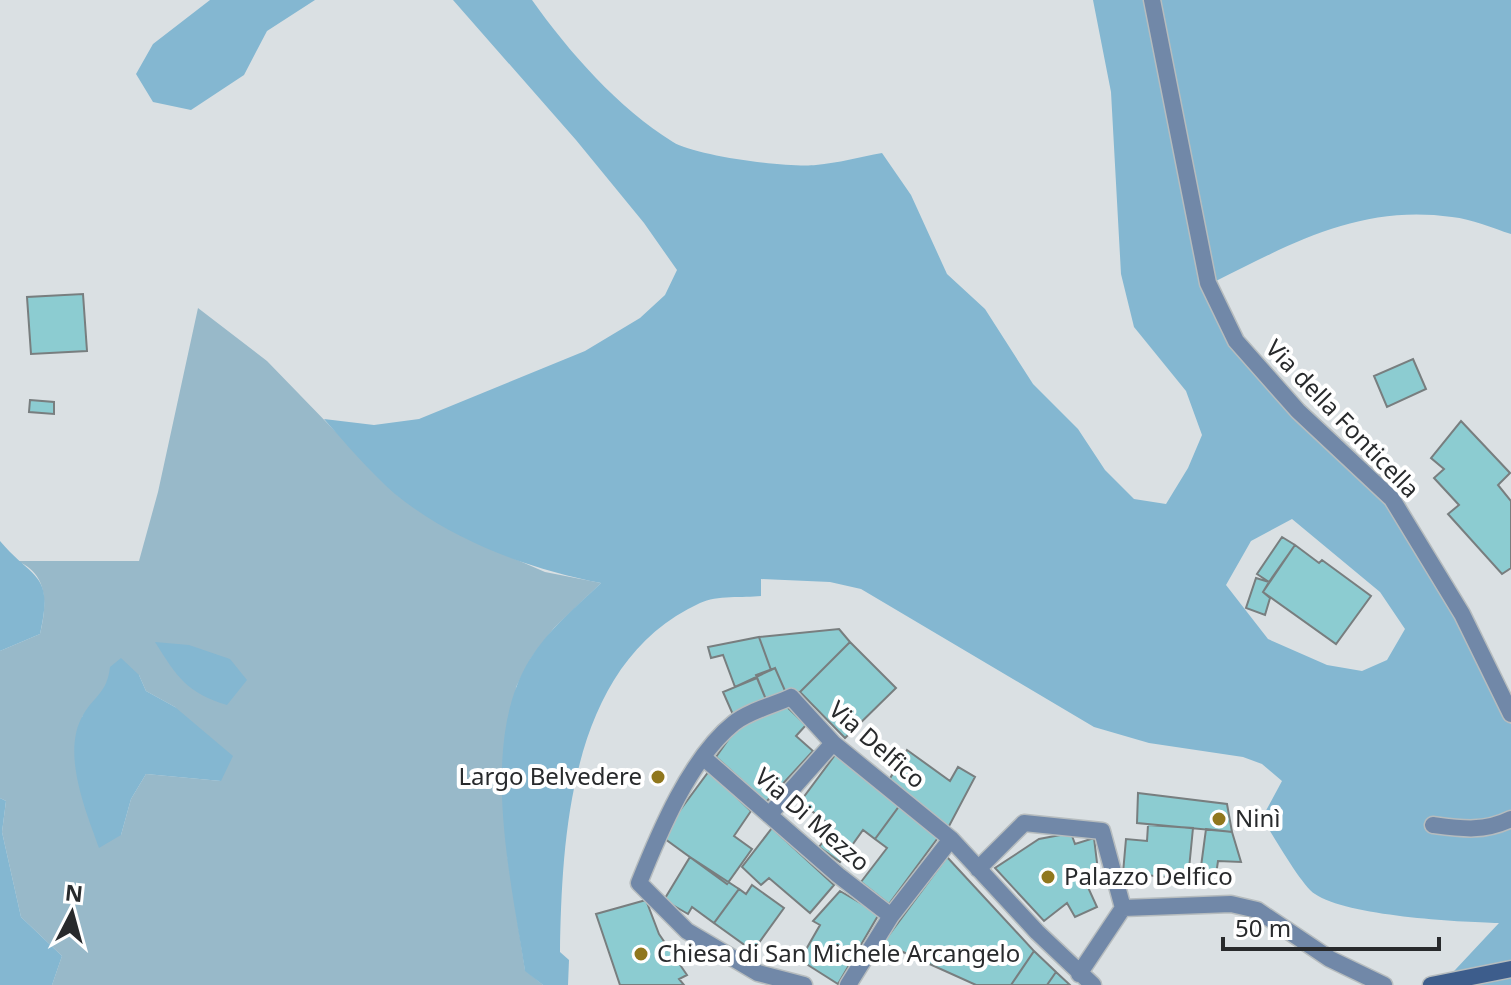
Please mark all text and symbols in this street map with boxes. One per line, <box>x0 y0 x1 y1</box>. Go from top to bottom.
street label: Via della Fonticella <box>1259 332 1427 504</box>
street label: Via Delfico <box>823 693 933 795</box>
place label: Largo Belvedere <box>458 759 642 792</box>
street label: Via Di Mezzo <box>748 760 878 878</box>
marker: Largo Belvedere <box>649 768 667 786</box>
place label: Ninì <box>1235 801 1280 834</box>
marker: Ninì <box>1210 810 1228 828</box>
place label: Palazzo Delfico <box>1064 859 1233 892</box>
marker: Palazzo Delfico <box>1039 868 1057 886</box>
north arrow <box>32 873 112 953</box>
text: N <box>64 876 85 908</box>
scale bar <box>1223 901 1439 951</box>
text: 50 m <box>1235 911 1291 944</box>
place label: Chiesa di San Michele Arcangelo <box>657 936 1020 969</box>
marker: Chiesa di San Michele Arcangelo <box>632 945 650 963</box>

